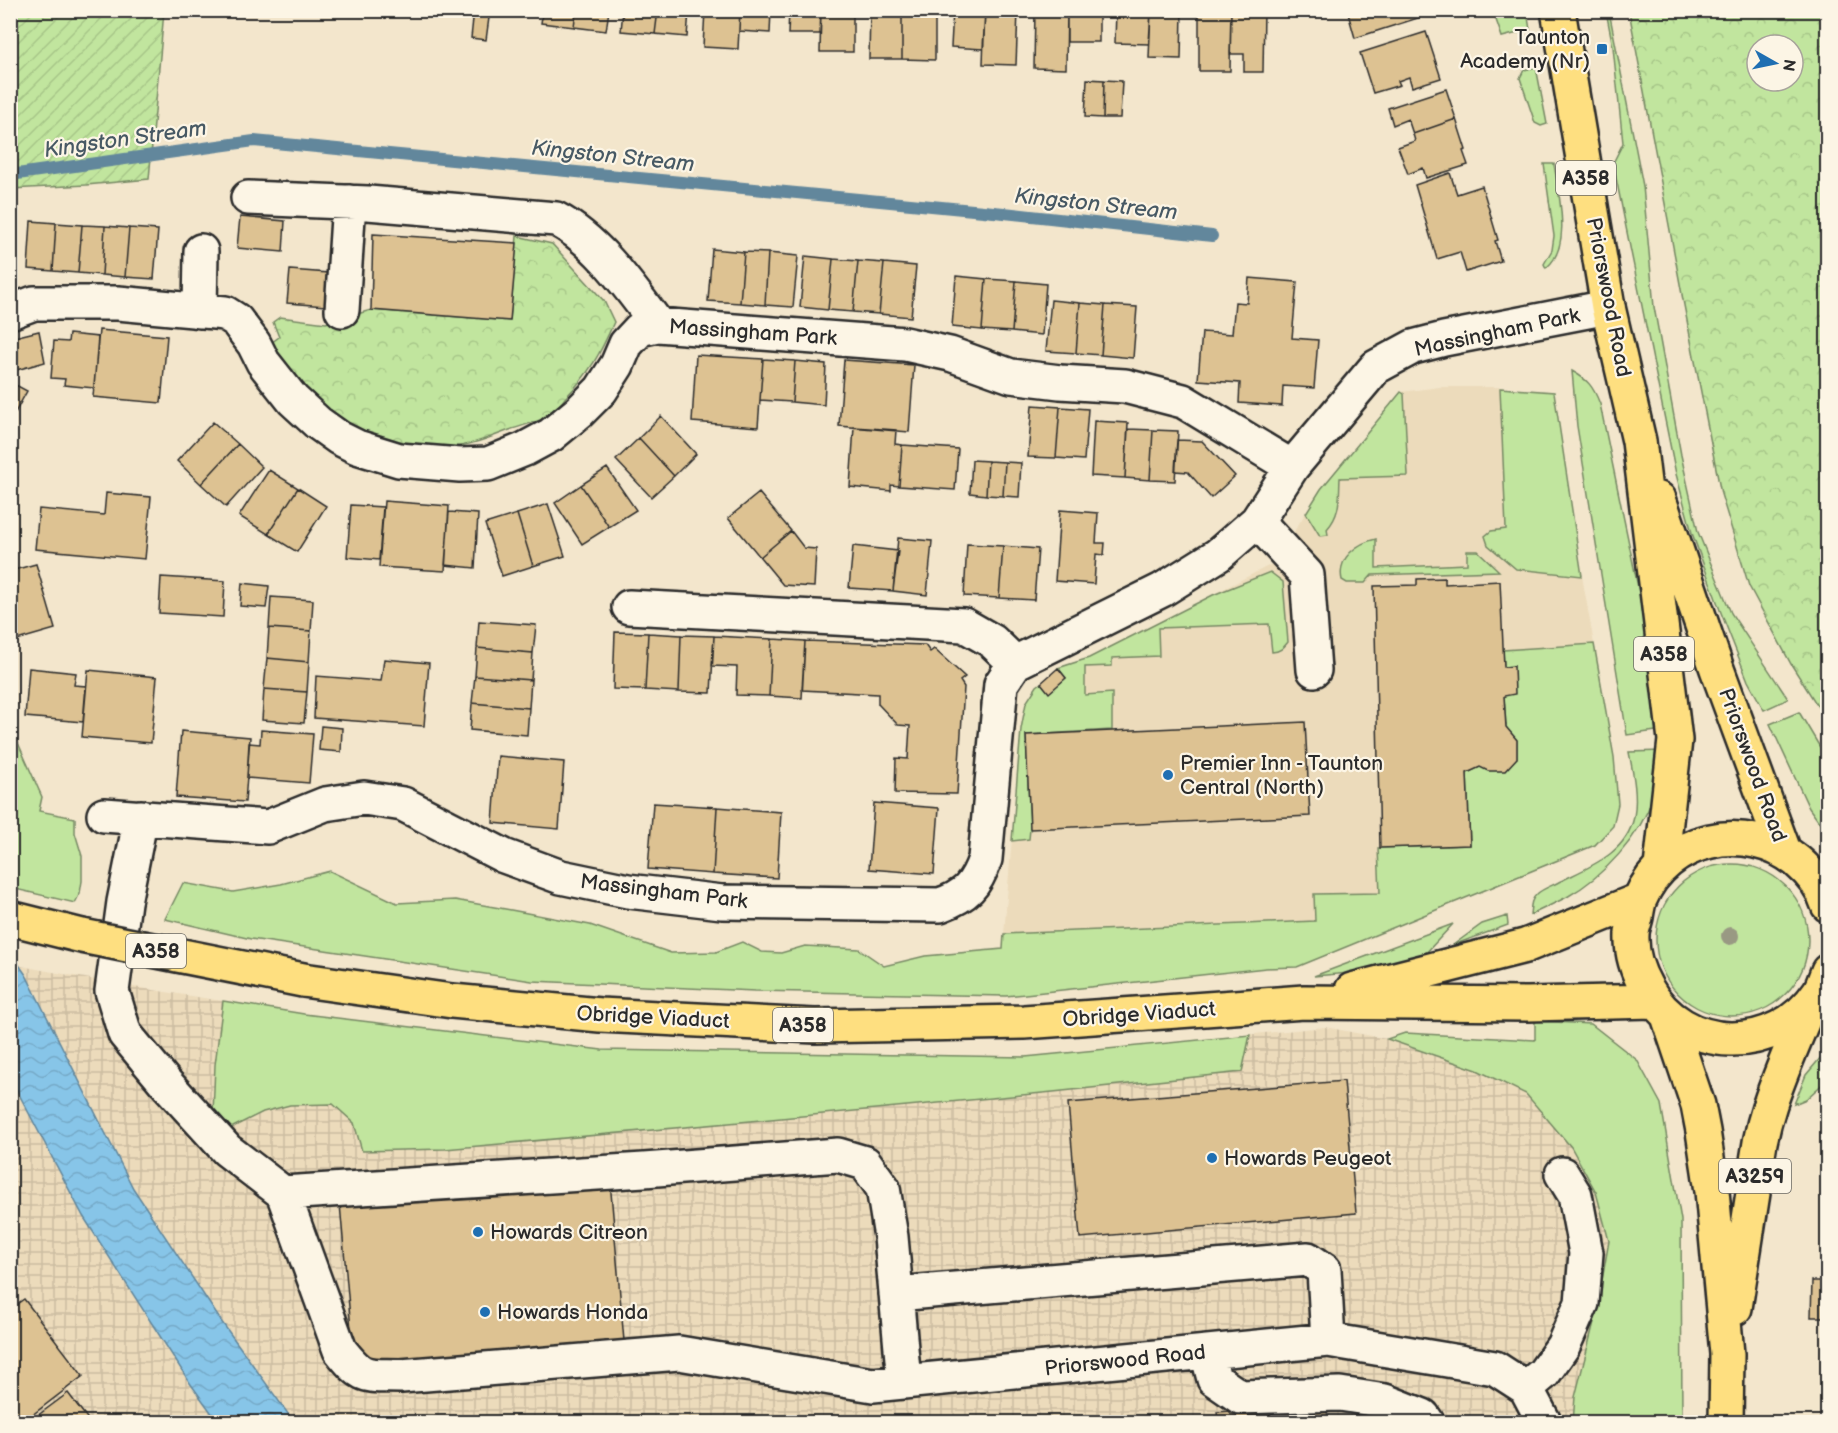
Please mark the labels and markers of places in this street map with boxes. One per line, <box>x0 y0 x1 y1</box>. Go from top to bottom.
place label: Taunton Academy (Nr) <box>1460 25 1590 74</box>
marker: Taunton Academy (Nr) <box>1595 42 1609 56</box>
place label: Premier Inn - Taunton Central (North) <box>1180 751 1383 800</box>
marker: Premier Inn - Taunton Central (North) <box>1161 768 1175 782</box>
place label: Howards Peugeot <box>1224 1146 1392 1171</box>
marker: Howards Peugeot <box>1205 1151 1219 1165</box>
place label: Howards Citreon <box>490 1220 648 1245</box>
marker: Howards Citreon <box>471 1225 485 1239</box>
place label: Howards Honda <box>497 1300 648 1325</box>
marker: Howards Honda <box>478 1305 492 1319</box>

